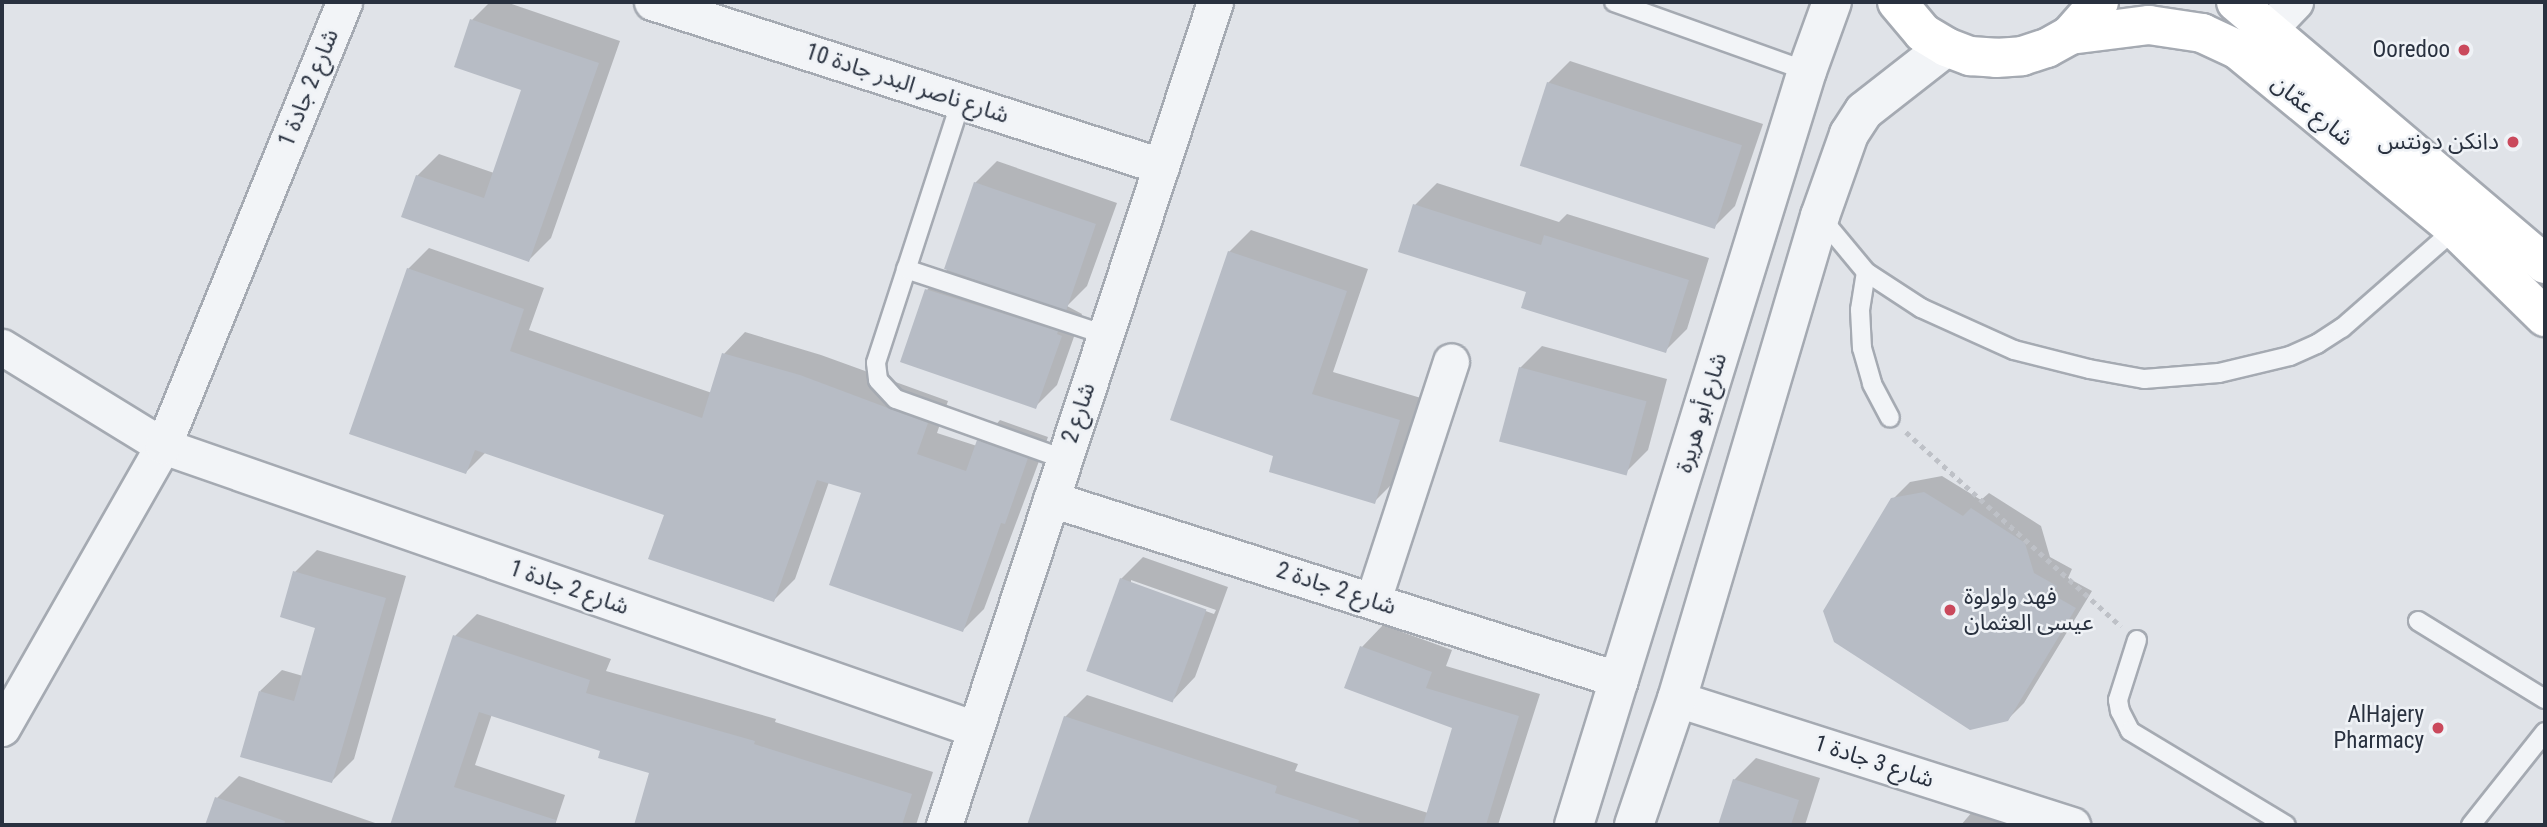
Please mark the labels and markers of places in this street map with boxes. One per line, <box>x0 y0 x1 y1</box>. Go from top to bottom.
place label: Ooredoo <box>2373 36 2450 64</box>
marker: Ooredoo <box>2456 42 2472 58</box>
place label: دانكن دونتس <box>2377 128 2499 156</box>
marker: دانكن دونتس <box>2505 134 2521 150</box>
place label: فهد ولولوة عيسى العثمان <box>1964 583 2094 637</box>
marker: فهد ولولوة عيسى العثمان <box>1942 602 1958 618</box>
place label: AlHajery Pharmacy <box>2334 701 2424 755</box>
marker: AlHajery Pharmacy <box>2430 720 2446 736</box>

